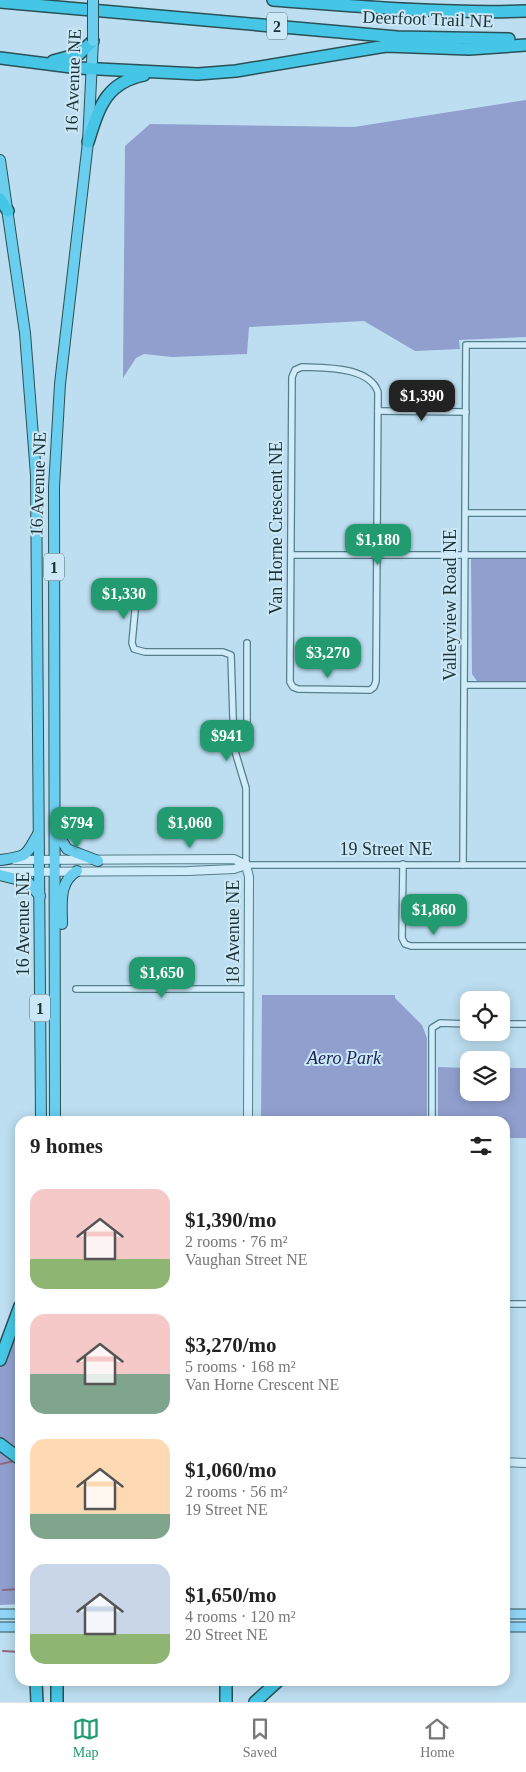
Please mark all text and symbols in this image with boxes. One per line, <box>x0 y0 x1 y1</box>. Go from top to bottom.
street label: Deerfoot Trail NE <box>362 7 494 31</box>
road number: 2 <box>267 12 287 40</box>
street label: 16 Avenue NE <box>61 28 85 134</box>
pin: $1,390 <box>381 380 463 422</box>
text: $1,390 <box>400 387 444 404</box>
street label: 16 Avenue NE <box>26 431 50 537</box>
street label: Van Horne Crescent NE <box>266 441 286 615</box>
pin: $1,180 <box>337 524 419 566</box>
street label: Valleyview Road NE <box>440 529 460 681</box>
text: $1,180 <box>356 531 400 548</box>
road number: 1 <box>44 554 64 580</box>
pin: $1,330 <box>83 578 165 620</box>
text: $1,330 <box>102 585 146 602</box>
pin: $3,270 <box>287 636 369 679</box>
text: $3,270 <box>306 644 350 661</box>
pin: $941 <box>197 720 257 762</box>
text: $941 <box>211 727 243 744</box>
pin: $794 <box>47 806 107 849</box>
pin: $1,060 <box>149 806 231 849</box>
text: $794 <box>61 814 93 831</box>
text: $1,060 <box>168 814 212 831</box>
street label: 19 Street NE <box>340 839 432 859</box>
street label: 16 Avenue NE <box>13 872 33 976</box>
street label: 18 Avenue NE <box>223 880 243 984</box>
pin: $1,860 <box>393 894 475 936</box>
text: $1,860 <box>412 901 456 918</box>
pin: $1,650 <box>121 956 203 999</box>
text: $1,650 <box>140 964 184 981</box>
map controls <box>460 991 510 1101</box>
button: locate <box>460 991 510 1041</box>
road number: 1 <box>30 994 50 1021</box>
park label: Aero Park <box>306 1048 382 1068</box>
button: layers <box>460 1051 510 1101</box>
icon: filters <box>467 1132 495 1160</box>
text: 9 homes <box>30 1134 103 1158</box>
text: $1,390/mo <box>185 1208 277 1232</box>
icon: home <box>70 1209 130 1269</box>
text: 2 rooms · 76 m² <box>185 1233 288 1250</box>
text: Vaughan Street NE <box>185 1251 308 1268</box>
text: $3,270/mo <box>185 1333 277 1357</box>
icon: home <box>70 1334 130 1394</box>
text: 5 rooms · 168 m² <box>185 1358 296 1375</box>
text: Van Horne Crescent NE <box>185 1376 339 1393</box>
text: $1,060/mo <box>185 1458 277 1482</box>
icon: home <box>70 1459 130 1519</box>
text: 2 rooms · 56 m² <box>185 1483 288 1500</box>
text: 19 Street NE <box>185 1501 268 1518</box>
text: $1,650/mo <box>185 1583 277 1607</box>
icon: home <box>70 1584 130 1644</box>
text: 4 rooms · 120 m² <box>185 1608 296 1625</box>
text: 20 Street NE <box>185 1626 268 1643</box>
tab: Map <box>72 1715 100 1761</box>
tab: Saved <box>243 1715 277 1761</box>
tab: Home <box>420 1715 454 1761</box>

